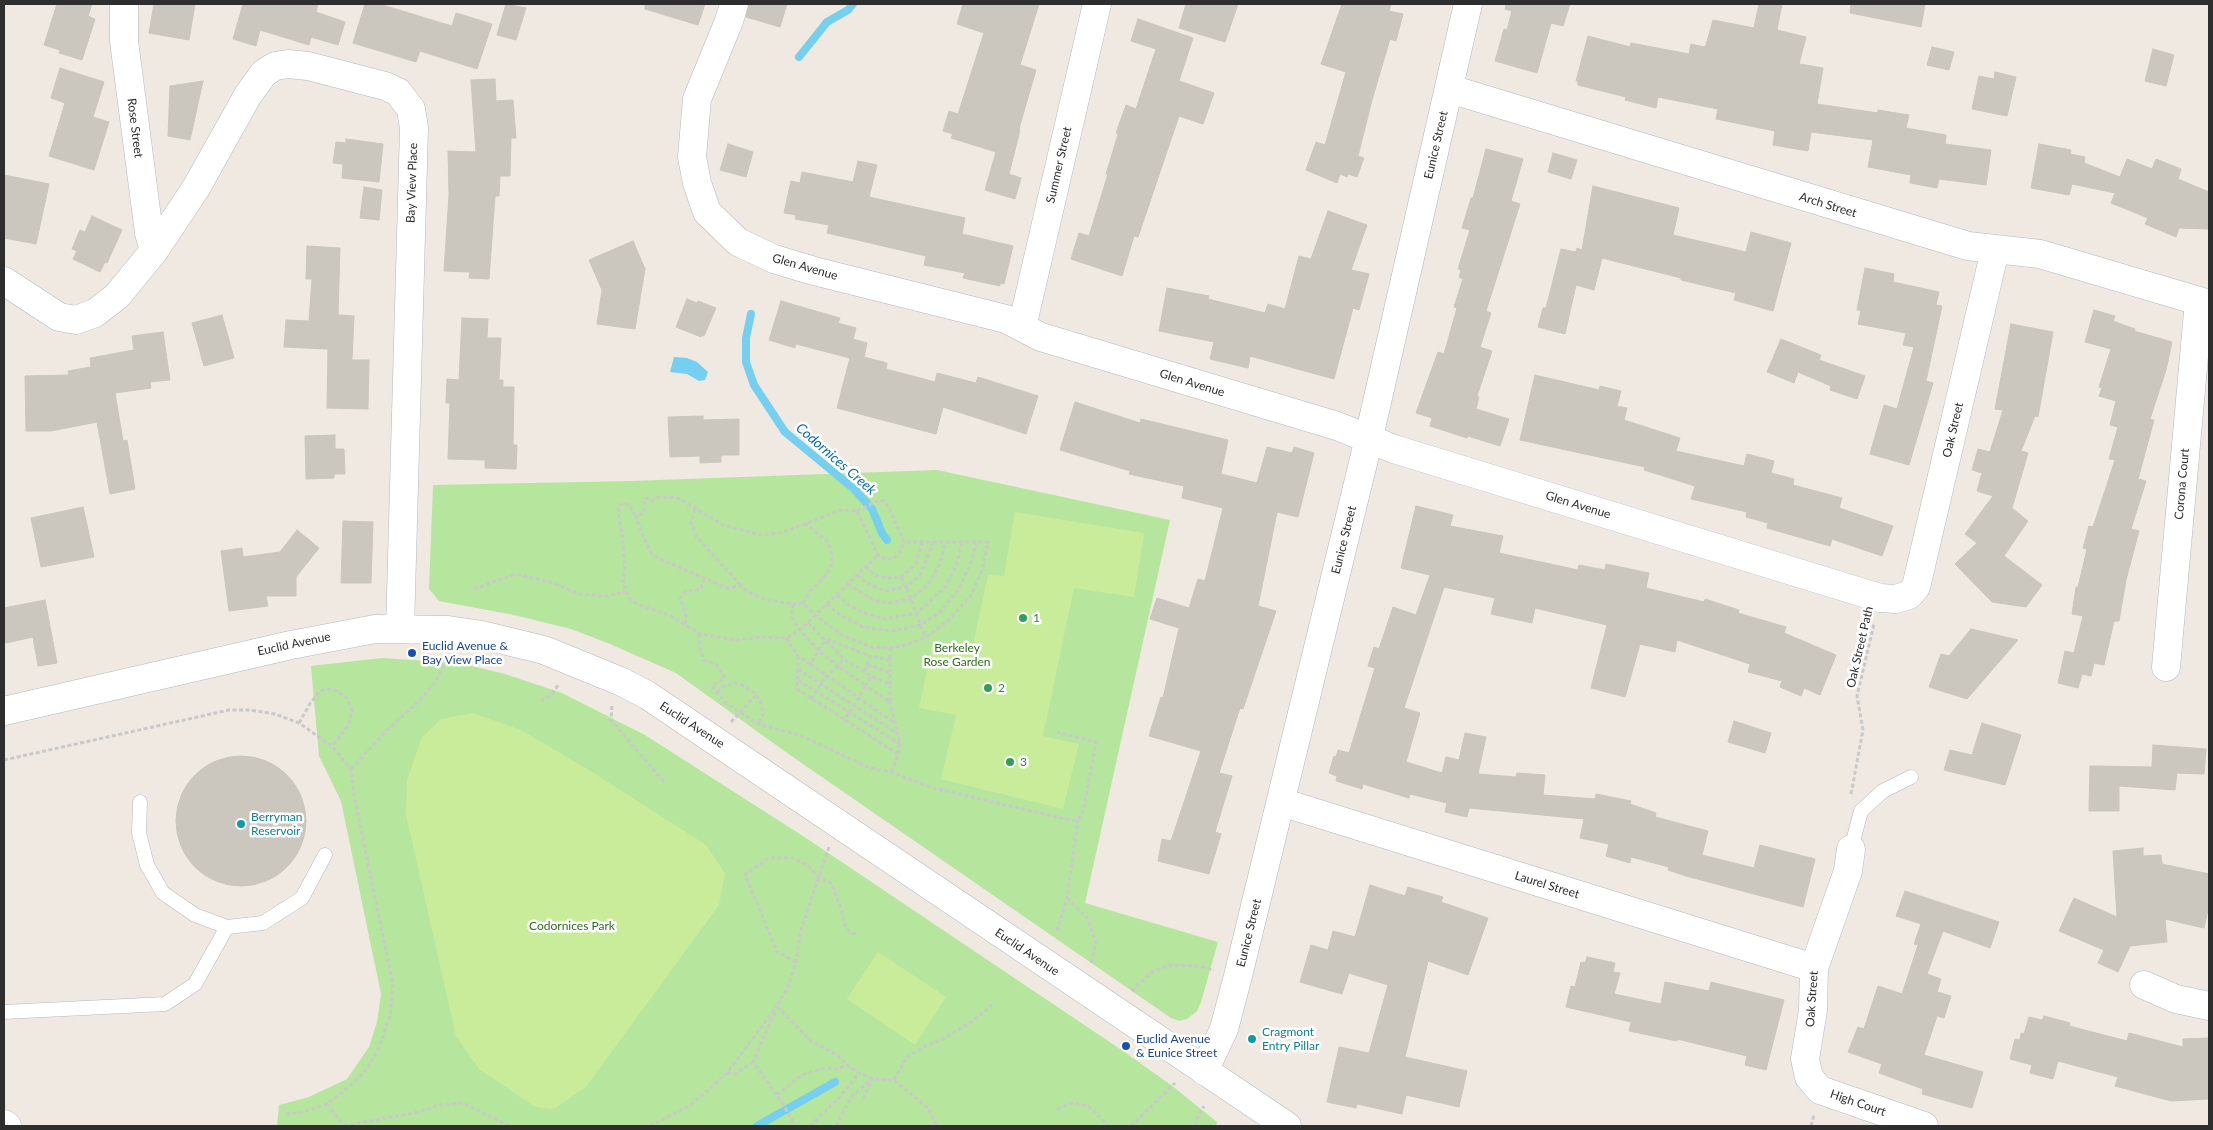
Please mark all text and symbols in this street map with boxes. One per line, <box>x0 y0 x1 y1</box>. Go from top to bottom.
street label: Rose Street <box>124 97 146 159</box>
street label: Eunice Street <box>1421 109 1451 181</box>
street label: Summer Street <box>1043 125 1075 205</box>
street label: Bay View Place <box>403 143 421 223</box>
street label: Arch Street <box>1798 189 1858 221</box>
street label: Glen Avenue <box>771 251 839 283</box>
street label: Glen Avenue <box>1158 366 1226 400</box>
street label: Oak Street <box>1940 401 1966 459</box>
water label: Codornices Creek <box>792 420 880 498</box>
street label: Corona Court <box>2172 448 2192 520</box>
street label: Glen Avenue <box>1544 488 1612 522</box>
street label: Eunice Street <box>1329 505 1359 575</box>
street label: Oak Street Path <box>1844 605 1876 689</box>
place label: 1 <box>1033 611 1040 625</box>
marker: 1 <box>1017 612 1029 624</box>
street label: Euclid Avenue <box>256 629 332 659</box>
place label: Euclid Avenue & Bay View Place <box>422 639 508 667</box>
park label: Berkeley Rose Garden <box>923 641 991 669</box>
marker: Euclid Avenue & Bay View Place <box>406 647 418 659</box>
place label: 2 <box>998 681 1005 695</box>
marker: 2 <box>982 682 994 694</box>
street label: Euclid Avenue <box>657 699 727 751</box>
place label: 3 <box>1020 755 1027 769</box>
marker: 3 <box>1004 756 1016 768</box>
place label: Berryman Reservoir <box>251 810 302 838</box>
marker: Berryman Reservoir <box>235 818 247 830</box>
street label: Laurel Street <box>1513 868 1581 902</box>
street label: Eunice Street <box>1234 898 1264 968</box>
park label: Codornices Park <box>529 919 615 933</box>
street label: Euclid Avenue <box>992 925 1062 979</box>
street label: Oak Street <box>1803 970 1821 1028</box>
place label: Cragmont Entry Pillar <box>1262 1025 1319 1053</box>
place label: Euclid Avenue & Eunice Street <box>1136 1032 1217 1060</box>
marker: Cragmont Entry Pillar <box>1246 1033 1258 1045</box>
marker: Euclid Avenue & Eunice Street <box>1120 1040 1132 1052</box>
street label: High Court <box>1828 1087 1888 1119</box>

